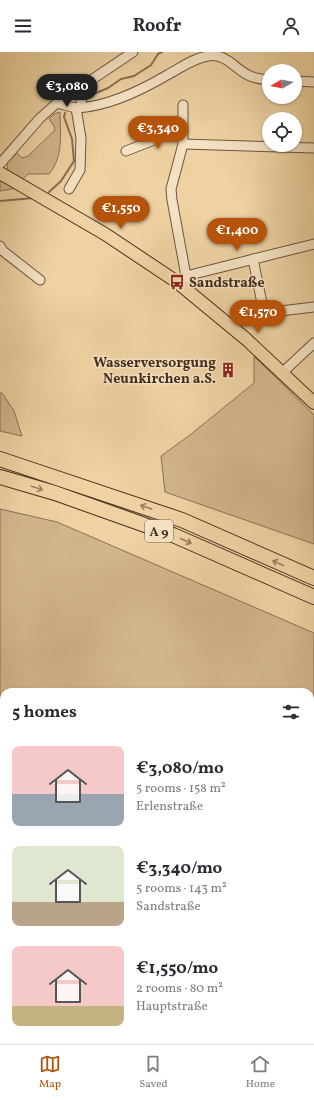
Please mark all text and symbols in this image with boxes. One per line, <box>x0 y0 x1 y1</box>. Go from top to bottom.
text: Roofr <box>133 14 181 39</box>
icon: menu <box>12 15 34 37</box>
icon: person <box>280 15 302 37</box>
north arrow <box>262 64 302 104</box>
map controls <box>262 64 302 152</box>
pin: €3,080 <box>34 74 100 108</box>
text: €3,080 <box>45 78 89 96</box>
button: locate <box>262 112 302 152</box>
pin: €3,340 <box>125 116 191 150</box>
text: €3,340 <box>137 120 179 138</box>
pin: €1,550 <box>88 196 154 230</box>
text: €1,550 <box>102 200 140 218</box>
pin: €1,400 <box>204 218 270 252</box>
text: €1,400 <box>216 222 258 240</box>
bus stop icon: Sandstraße <box>168 273 186 291</box>
place label: Sandstraße <box>189 274 265 293</box>
pin: €1,570 <box>225 300 291 334</box>
text: €1,570 <box>239 304 277 322</box>
place label: Wasserversorgung Neunkirchen a.S. <box>93 354 216 389</box>
building icon: Wasserversorgung Neunkirchen a.S. <box>219 361 237 379</box>
one-way arrow <box>31 484 43 492</box>
one-way arrow <box>139 503 152 510</box>
road number: A 9 <box>145 520 173 542</box>
one-way arrow <box>180 538 192 545</box>
one-way arrow <box>273 558 285 566</box>
text: 5 homes <box>12 701 77 724</box>
icon: filters <box>280 701 302 723</box>
text: €3,080/mo <box>136 757 224 780</box>
icon: home <box>44 762 92 810</box>
text: 5 rooms · 158 m² <box>136 780 226 798</box>
text: Erlenstraße <box>136 798 203 816</box>
text: €3,340/mo <box>136 857 222 880</box>
icon: home <box>44 862 92 910</box>
text: 5 rooms · 143 m² <box>136 880 227 898</box>
text: Sandstraße <box>136 898 201 916</box>
text: €1,550/mo <box>136 957 218 980</box>
icon: home <box>44 962 92 1010</box>
text: 2 rooms · 80 m² <box>136 980 223 998</box>
text: Hauptstraße <box>136 998 208 1016</box>
tab: Map <box>39 1053 61 1092</box>
tab: Saved <box>139 1053 168 1092</box>
tab: Home <box>246 1053 275 1092</box>

